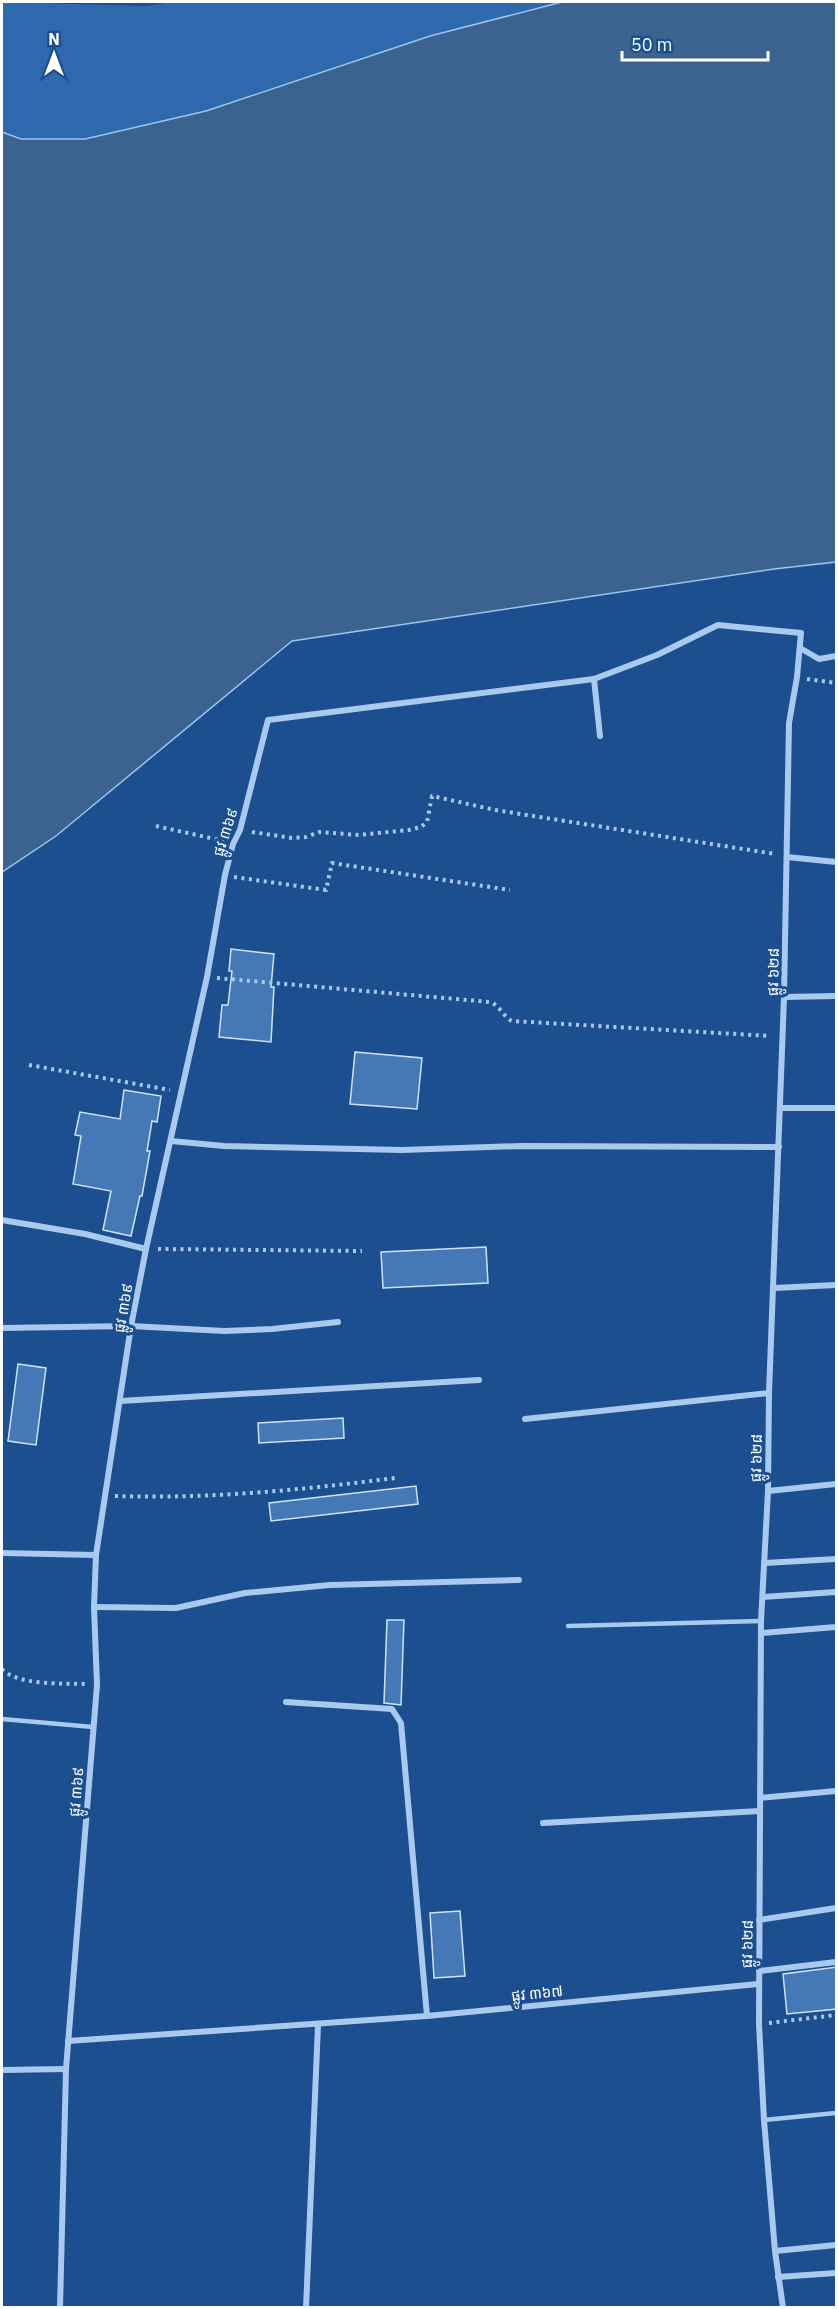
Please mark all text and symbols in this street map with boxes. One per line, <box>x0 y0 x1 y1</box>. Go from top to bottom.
north arrow <box>24 24 84 84</box>
scale bar <box>622 24 768 62</box>
text: N <box>48 29 60 49</box>
text: 50 m <box>631 33 673 56</box>
street label: ផ្លូវ ៣៦៩ <box>208 805 246 860</box>
street label: ផ្លូវ ៦២៨ <box>763 948 787 996</box>
street label: ផ្លូវ ៣៦៩ <box>109 1282 141 1335</box>
street label: ផ្លូវ ៦២៨ <box>746 1434 770 1482</box>
street label: ផ្លូវ ៣៦៩ <box>64 1766 92 1818</box>
street label: ផ្លូវ ៦២៨ <box>737 1920 761 1968</box>
street label: ផ្លូវ ៣៦៧ <box>510 1981 564 2010</box>

